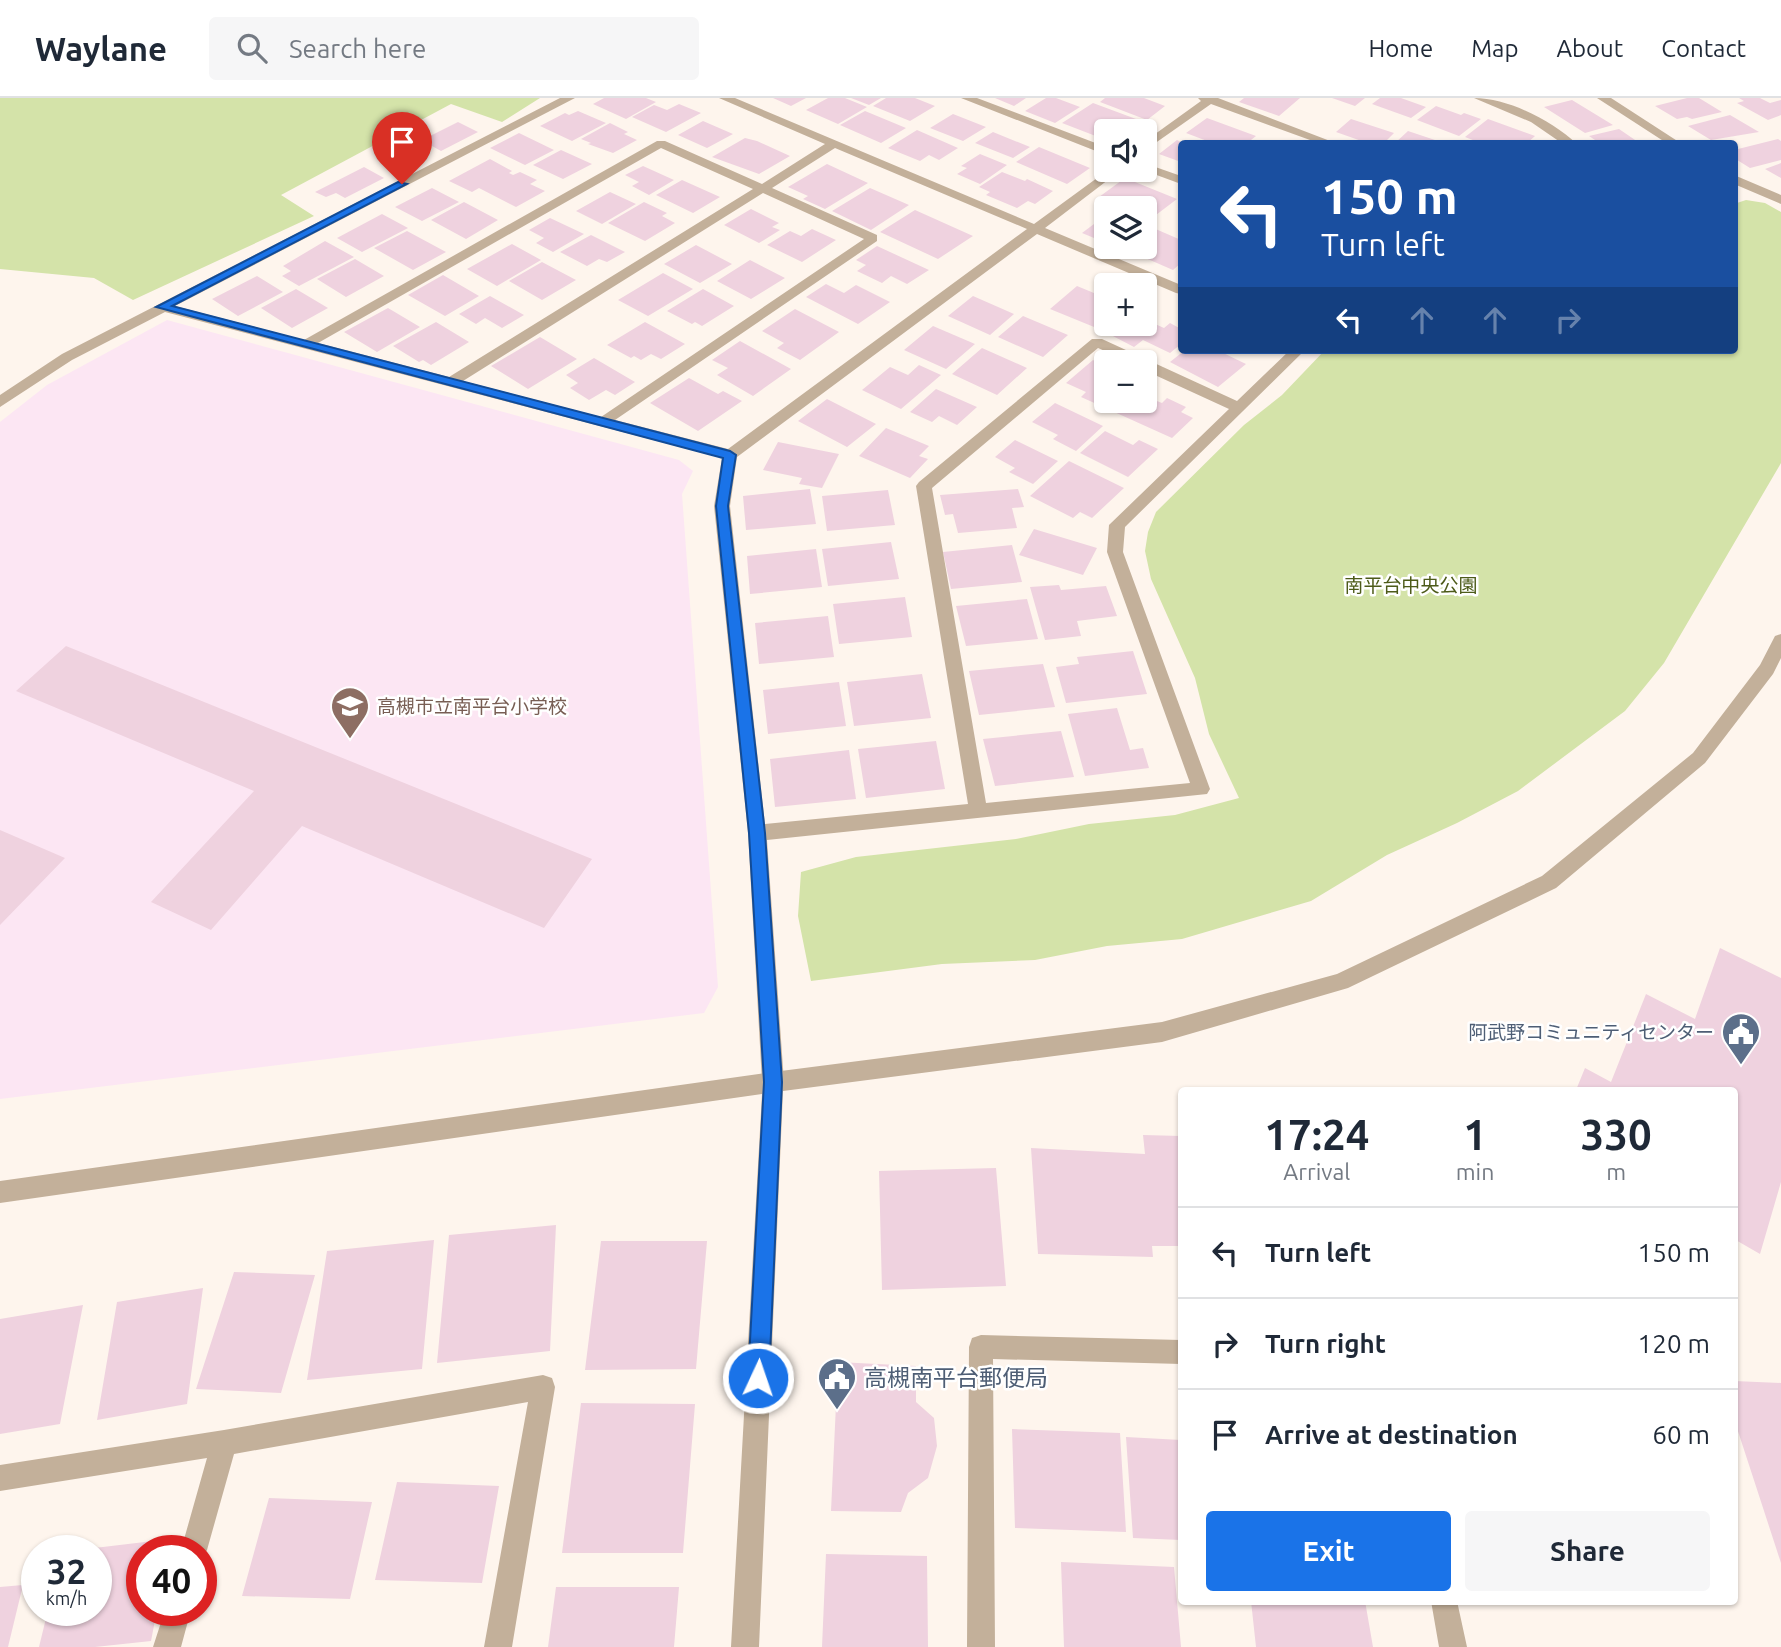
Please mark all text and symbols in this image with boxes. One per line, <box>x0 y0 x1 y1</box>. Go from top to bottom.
search box <box>209 17 699 80</box>
icon: search <box>233 29 271 67</box>
text: Waylane <box>35 30 167 67</box>
text: Search here <box>289 34 426 63</box>
text: Home <box>1368 35 1433 62</box>
text: Map <box>1471 35 1518 62</box>
text: About <box>1556 35 1623 62</box>
text: Contact <box>1661 35 1746 62</box>
pin <box>372 112 432 184</box>
map controls <box>1094 119 1157 413</box>
button: sound <box>1094 119 1157 182</box>
icon: arrive <box>383 123 421 161</box>
icon: left <box>1206 168 1297 259</box>
text: 150 m <box>1321 168 1458 223</box>
button: layers <box>1094 196 1157 259</box>
text: Turn left <box>1321 226 1445 262</box>
button: + <box>1094 273 1157 336</box>
icon: left <box>1330 301 1368 339</box>
icon: ahead <box>1403 301 1441 339</box>
icon: ahead <box>1476 301 1514 339</box>
icon: right <box>1549 301 1587 339</box>
button: − <box>1094 350 1157 413</box>
park label: 南平台中央公園 <box>1344 574 1478 596</box>
school or university icon: 高槻市立南平台小学校 <box>329 685 371 740</box>
place label: 高槻市立南平台小学校 <box>377 695 567 717</box>
public building icon: 阿武野コミュニティセンター <box>1720 1011 1762 1066</box>
place label: 阿武野コミュニティセンター <box>1468 1021 1714 1043</box>
text: 17:24 <box>1264 1111 1369 1158</box>
text: 1 <box>1463 1111 1487 1158</box>
text: 330 <box>1581 1111 1652 1158</box>
text: Arrival <box>1283 1159 1350 1184</box>
text: min <box>1456 1159 1494 1184</box>
text: m <box>1606 1159 1626 1184</box>
icon: left <box>1206 1234 1244 1272</box>
text: Turn left <box>1265 1238 1371 1267</box>
text: 150 m <box>1638 1238 1710 1267</box>
icon: right <box>1206 1325 1244 1363</box>
text: Turn right <box>1265 1329 1386 1358</box>
text: 120 m <box>1638 1329 1710 1358</box>
position arrow <box>721 1341 795 1415</box>
public building icon: 高槻南平台郵便局 <box>816 1356 858 1411</box>
place label: 高槻南平台郵便局 <box>864 1365 1048 1390</box>
icon: arrive <box>1206 1416 1244 1454</box>
text: Arrive at destination <box>1265 1420 1518 1449</box>
text: 60 m <box>1652 1420 1710 1449</box>
button: Exit <box>1206 1511 1451 1591</box>
button: Share <box>1465 1511 1710 1591</box>
speed limit sign: 40 <box>126 1535 217 1626</box>
text: 32 <box>47 1551 86 1591</box>
text: km/h <box>46 1588 87 1608</box>

